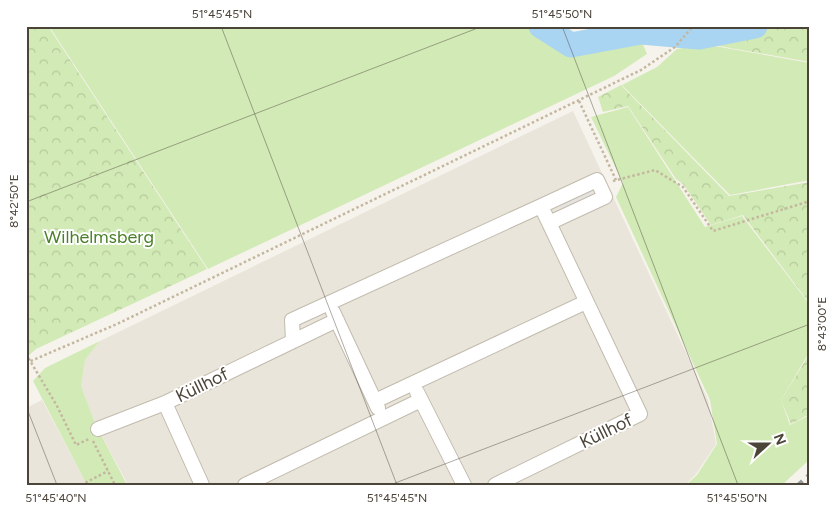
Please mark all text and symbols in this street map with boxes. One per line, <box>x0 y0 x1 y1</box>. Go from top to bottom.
text: 51°45'45"N <box>192 7 252 21</box>
text: 51°45'50"N <box>532 7 592 21</box>
text: 8°42'50"E <box>7 174 21 228</box>
park label: Wilhelmsberg <box>44 226 154 248</box>
text: 8°43'00"E <box>815 297 829 351</box>
street label: Küllhof <box>172 363 232 407</box>
street label: Küllhof <box>576 409 636 453</box>
north arrow <box>744 418 794 468</box>
text: N <box>770 431 790 448</box>
text: 51°45'40"N <box>25 491 87 505</box>
text: 51°45'45"N <box>367 491 427 505</box>
text: 51°45'50"N <box>707 491 767 505</box>

